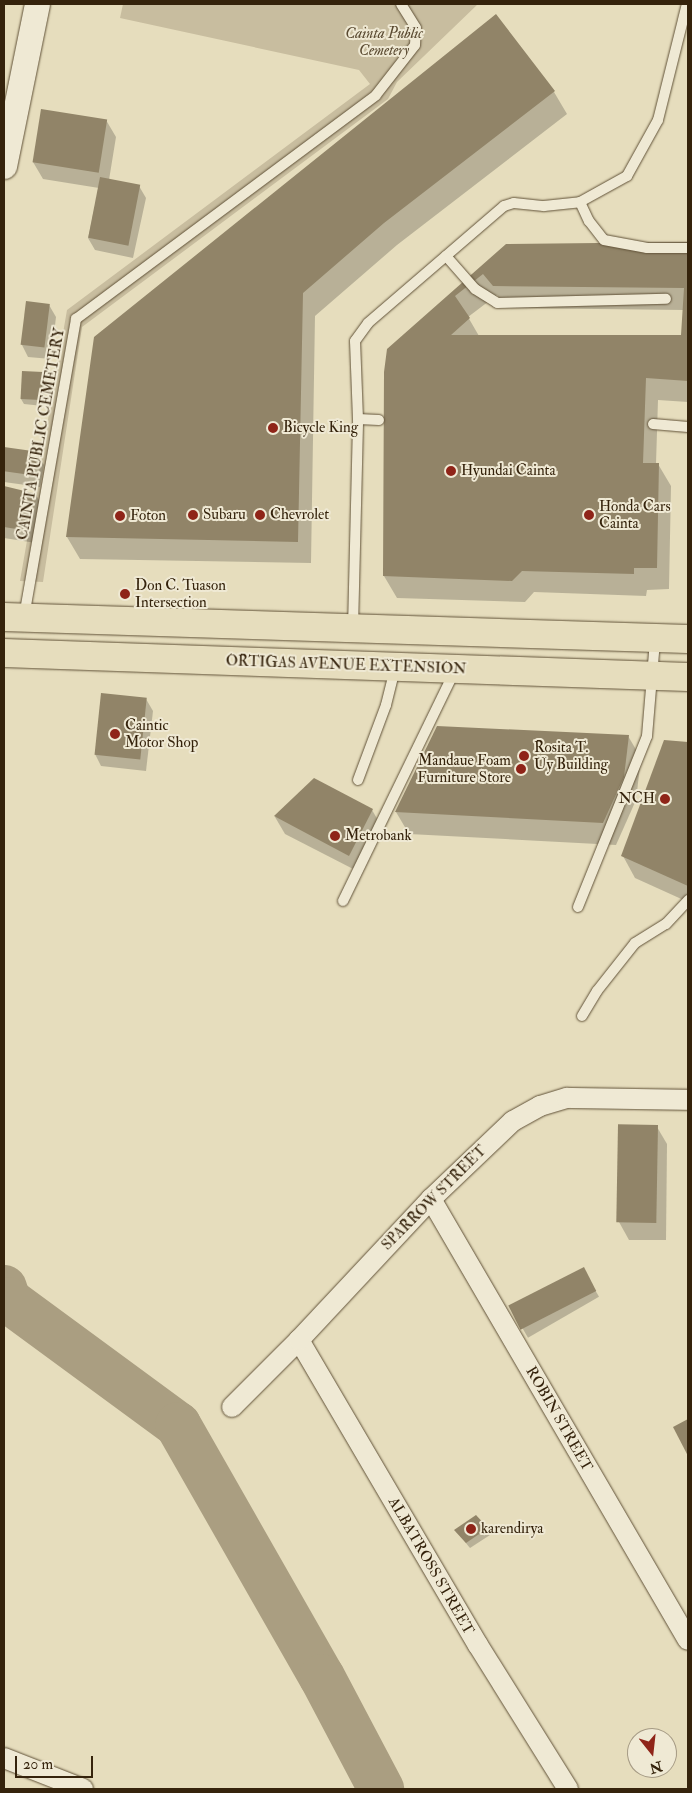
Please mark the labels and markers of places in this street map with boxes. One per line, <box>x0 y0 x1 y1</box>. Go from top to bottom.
place label: Bicycle King <box>283 419 358 437</box>
marker: Bicycle King <box>267 422 279 434</box>
place label: Hyundai Cainta <box>461 462 556 480</box>
marker: Hyundai Cainta <box>445 465 457 477</box>
place label: Honda Cars Cainta <box>599 497 671 532</box>
place label: Subaru <box>203 506 246 524</box>
place label: Chevrolet <box>270 506 329 524</box>
place label: Foton <box>130 507 166 525</box>
marker: Subaru <box>187 509 199 521</box>
marker: Chevrolet <box>254 509 266 521</box>
marker: Honda Cars Cainta <box>583 509 595 521</box>
marker: Foton <box>114 510 126 522</box>
place label: Don C. Tuason Intersection <box>135 576 226 611</box>
marker: Don C. Tuason Intersection <box>119 588 131 600</box>
place label: Caintic Motor Shop <box>125 716 198 751</box>
marker: Caintic Motor Shop <box>109 728 121 740</box>
place label: Rosita T. Uy Building <box>534 738 608 773</box>
marker: Rosita T. Uy Building <box>518 750 530 762</box>
place label: Mandaue Foam Furniture Store <box>417 751 511 786</box>
marker: Mandaue Foam Furniture Store <box>515 763 527 775</box>
place label: NCH <box>618 790 655 808</box>
marker: NCH <box>659 793 671 805</box>
place label: Metrobank <box>345 827 412 845</box>
marker: Metrobank <box>329 830 341 842</box>
place label: karendirya <box>481 1520 543 1538</box>
marker: karendirya <box>465 1523 477 1535</box>

